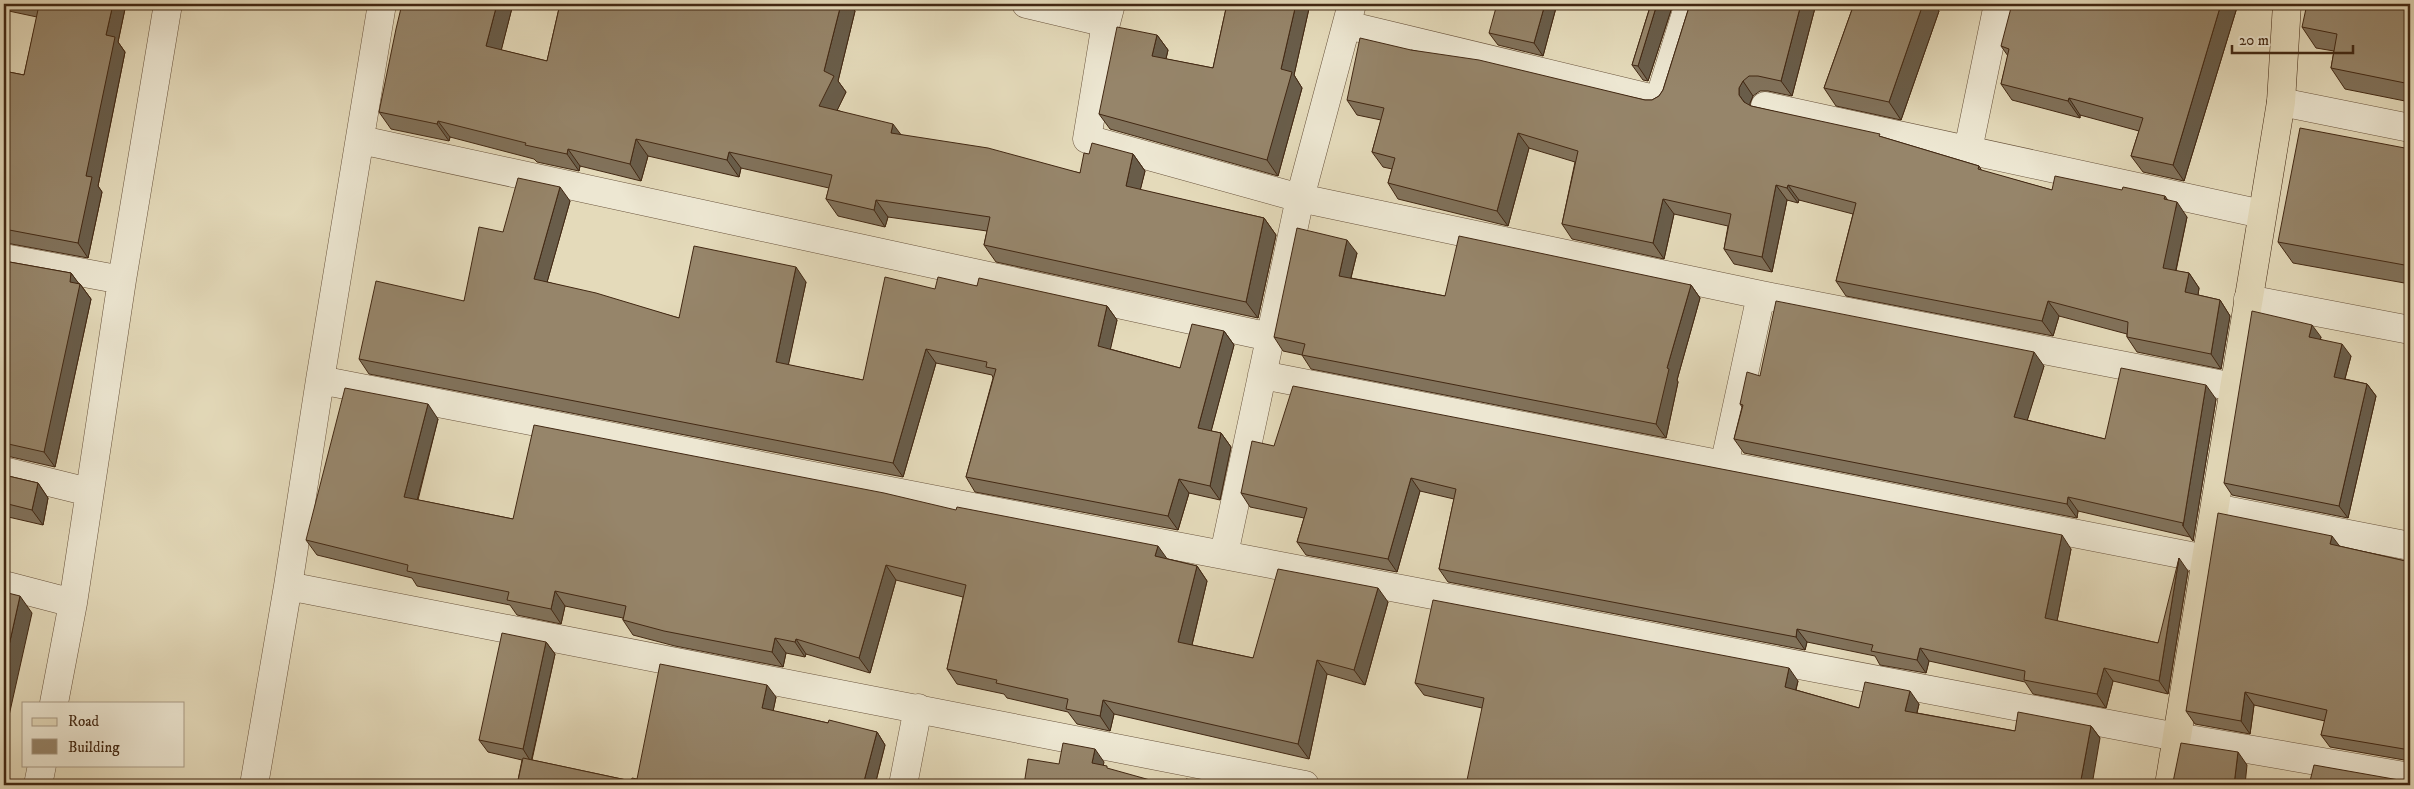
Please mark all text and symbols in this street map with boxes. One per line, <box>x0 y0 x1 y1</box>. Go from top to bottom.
scale bar <box>2232 22 2353 54</box>
text: 20 m <box>2239 31 2269 50</box>
legend <box>22 702 185 766</box>
text: Road <box>68 712 100 731</box>
text: Building <box>68 738 120 757</box>

